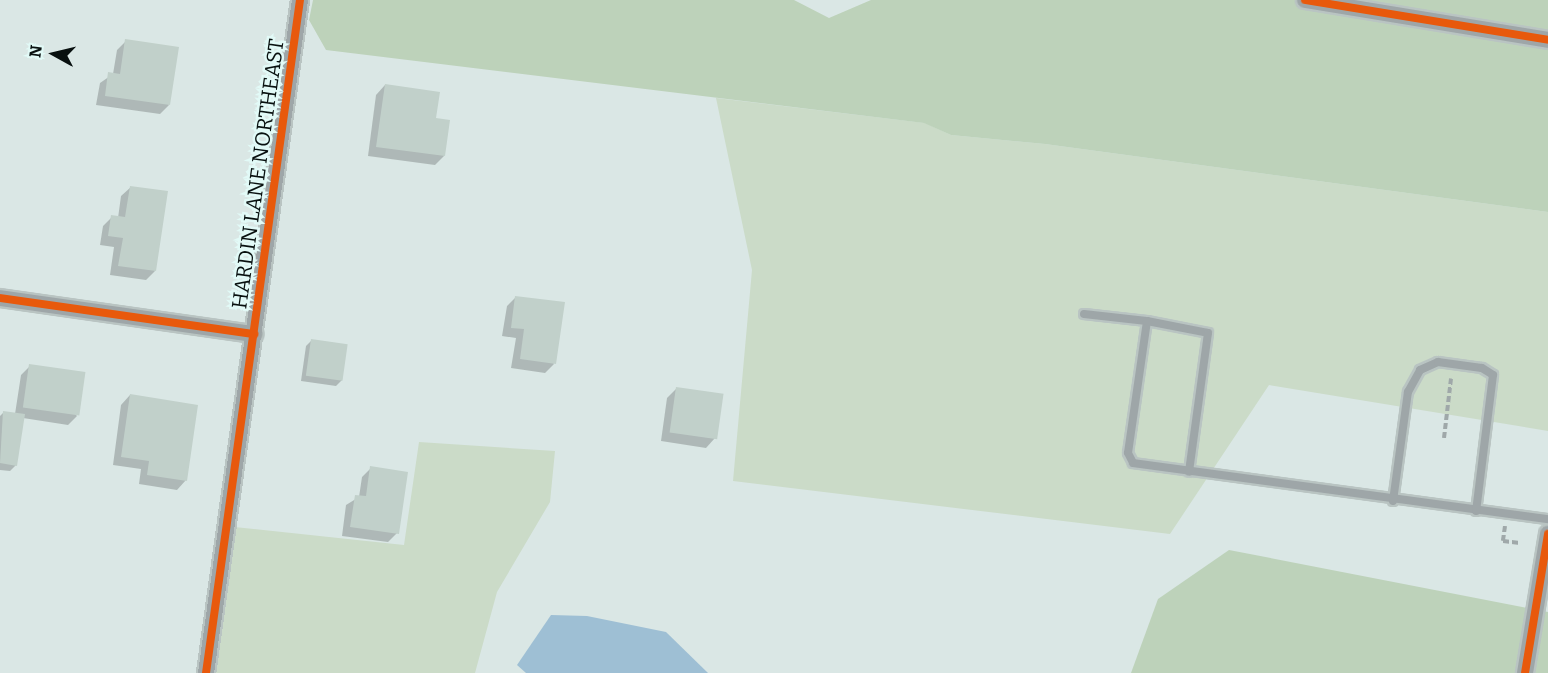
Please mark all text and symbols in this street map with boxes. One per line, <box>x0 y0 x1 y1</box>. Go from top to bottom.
north arrow <box>24 24 84 84</box>
street label: HARDIN LANE NORTHEAST <box>227 37 289 311</box>
text: N <box>25 44 46 59</box>

